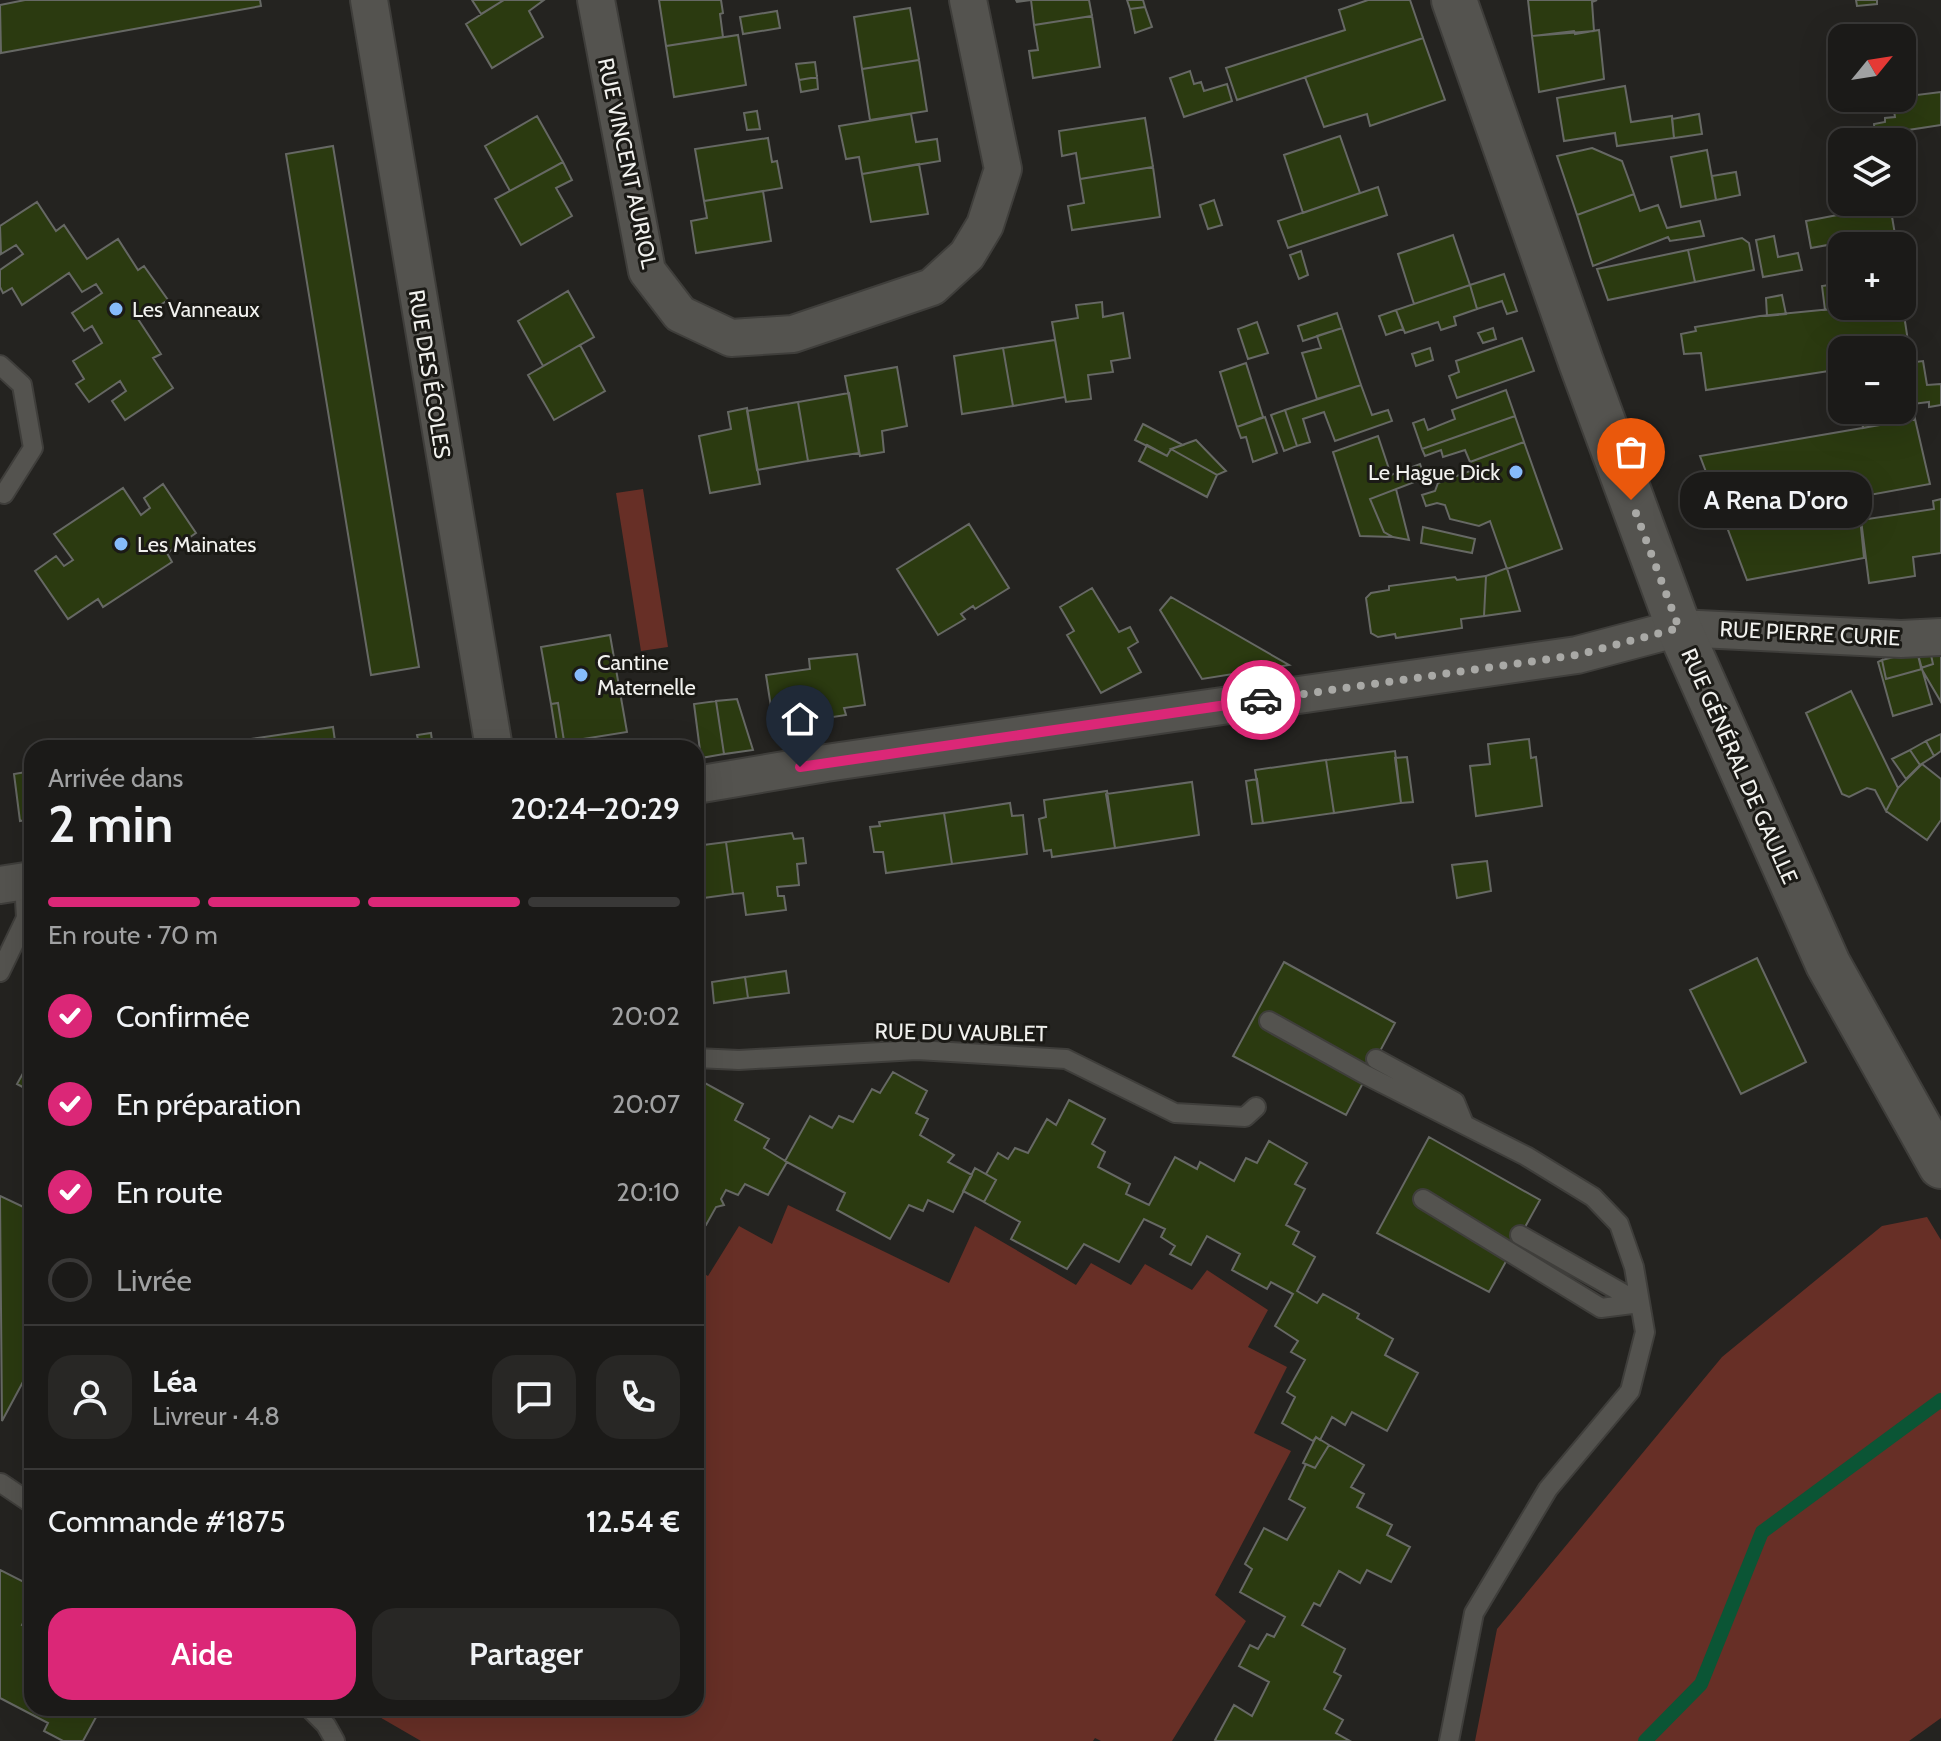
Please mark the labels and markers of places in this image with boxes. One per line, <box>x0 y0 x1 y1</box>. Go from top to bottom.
place label: Les Vanneaux <box>132 296 260 323</box>
marker: Les Vanneaux <box>107 300 125 318</box>
pin <box>1597 418 1665 500</box>
place label: Le Hague Dick <box>1368 459 1500 486</box>
marker: Le Hague Dick <box>1507 463 1525 481</box>
callout: A Rena D'oro <box>1679 472 1871 528</box>
place label: Les Mainates <box>137 531 256 558</box>
marker: Les Mainates <box>112 535 130 553</box>
place label: Cantine Maternelle <box>597 649 696 701</box>
marker: Cantine Maternelle <box>572 666 590 684</box>
pin <box>766 685 834 767</box>

